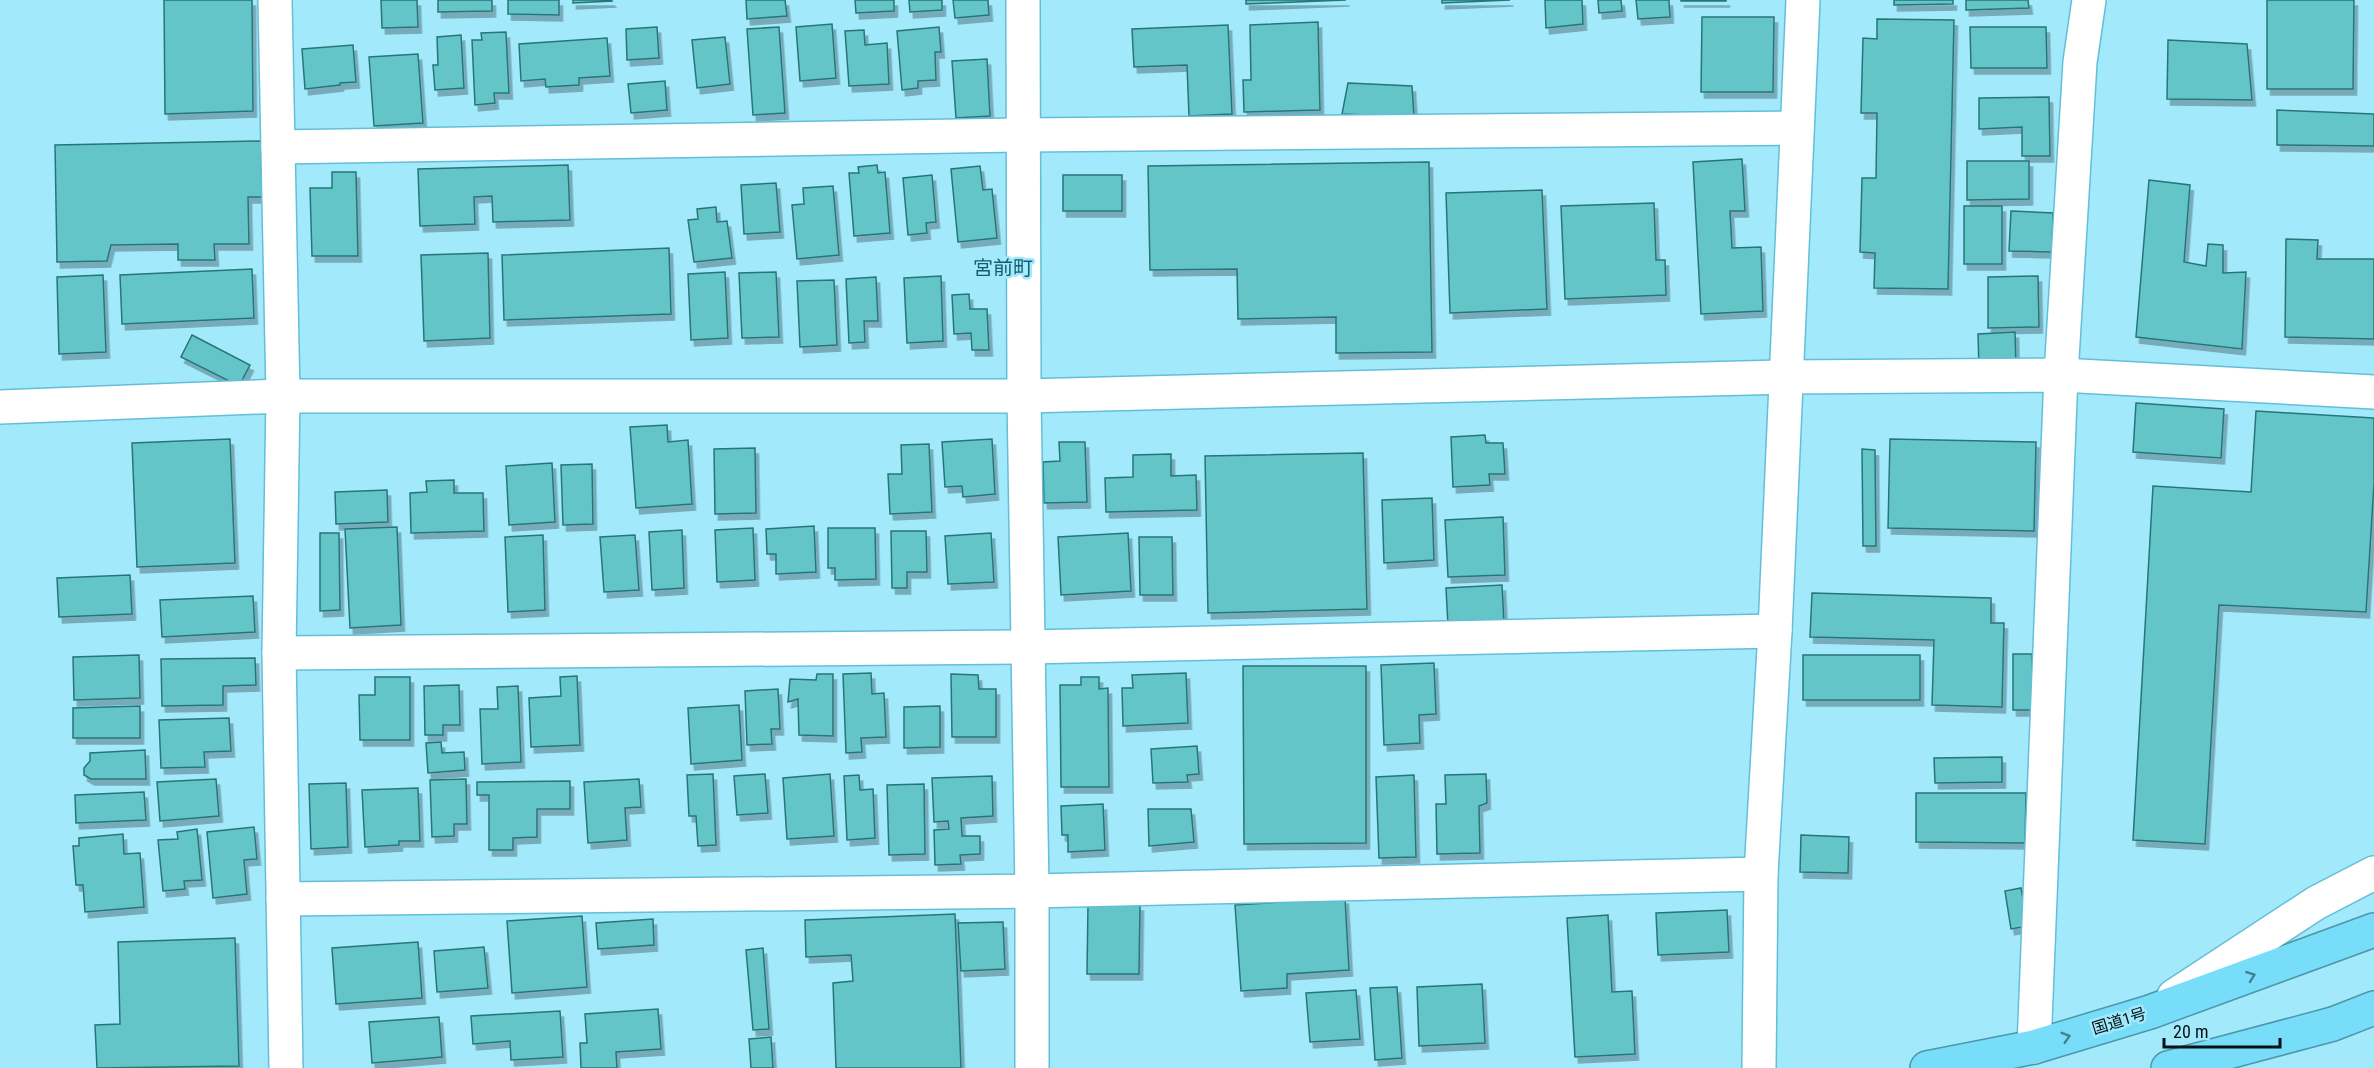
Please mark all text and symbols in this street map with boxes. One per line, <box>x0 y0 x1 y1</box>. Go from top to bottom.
district label: 宮前町 <box>973 256 1033 280</box>
one-way arrow <box>2245 971 2256 984</box>
street label: 国道1号 <box>2089 1004 2149 1038</box>
scale bar <box>2164 1011 2280 1049</box>
text: 20 m <box>2173 1021 2208 1042</box>
one-way arrow <box>2060 1032 2071 1044</box>

